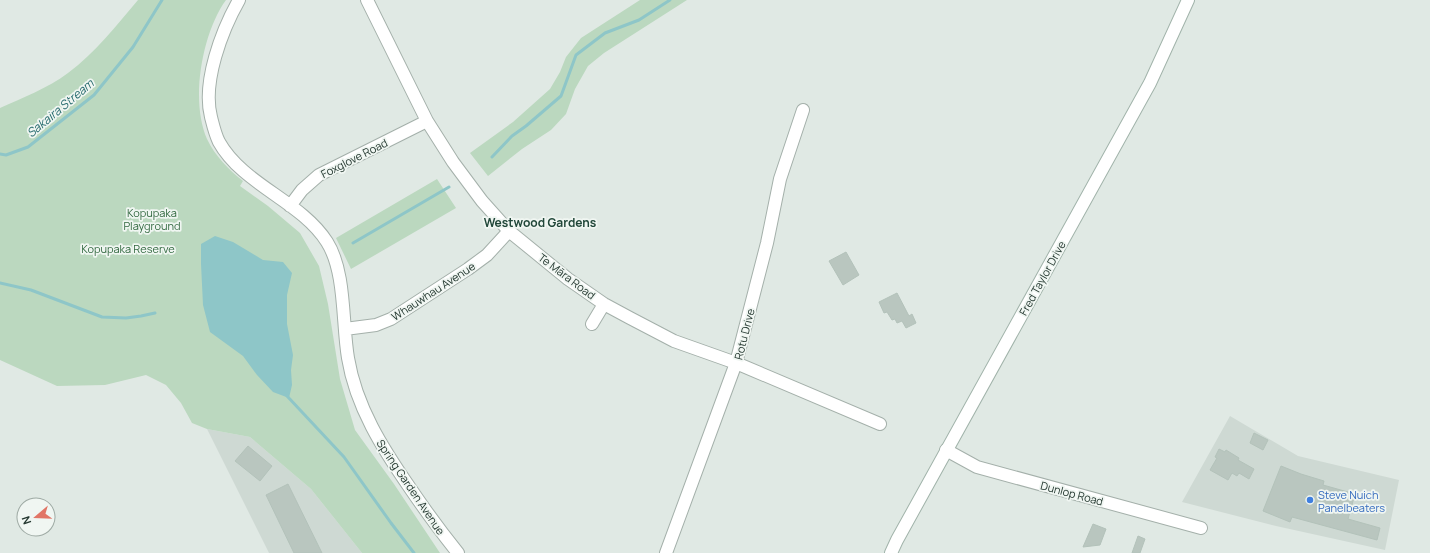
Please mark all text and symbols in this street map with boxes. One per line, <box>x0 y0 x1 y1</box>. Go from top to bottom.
water label: Sakaira Stream <box>23 74 98 141</box>
street label: Foxglove Road <box>318 135 390 181</box>
park label: Kopupaka Playground <box>123 205 181 233</box>
district label: Westwood Gardens <box>484 214 597 231</box>
street label: Fred Taylor Drive <box>1015 238 1069 318</box>
park label: Kopupaka Reserve <box>81 241 175 256</box>
street label: Te Māra Road <box>535 250 599 302</box>
street label: Whauwhau Avenue <box>388 258 478 324</box>
street label: Rotu Drive <box>730 306 758 361</box>
street label: Spring Garden Avenue <box>373 436 449 538</box>
street label: Dunlop Road <box>1039 477 1105 509</box>
place label: Steve Nuich Panelbeaters <box>1318 487 1385 515</box>
marker: Steve Nuich Panelbeaters <box>1305 495 1315 505</box>
north arrow <box>16 497 56 537</box>
text: N <box>18 514 34 527</box>

